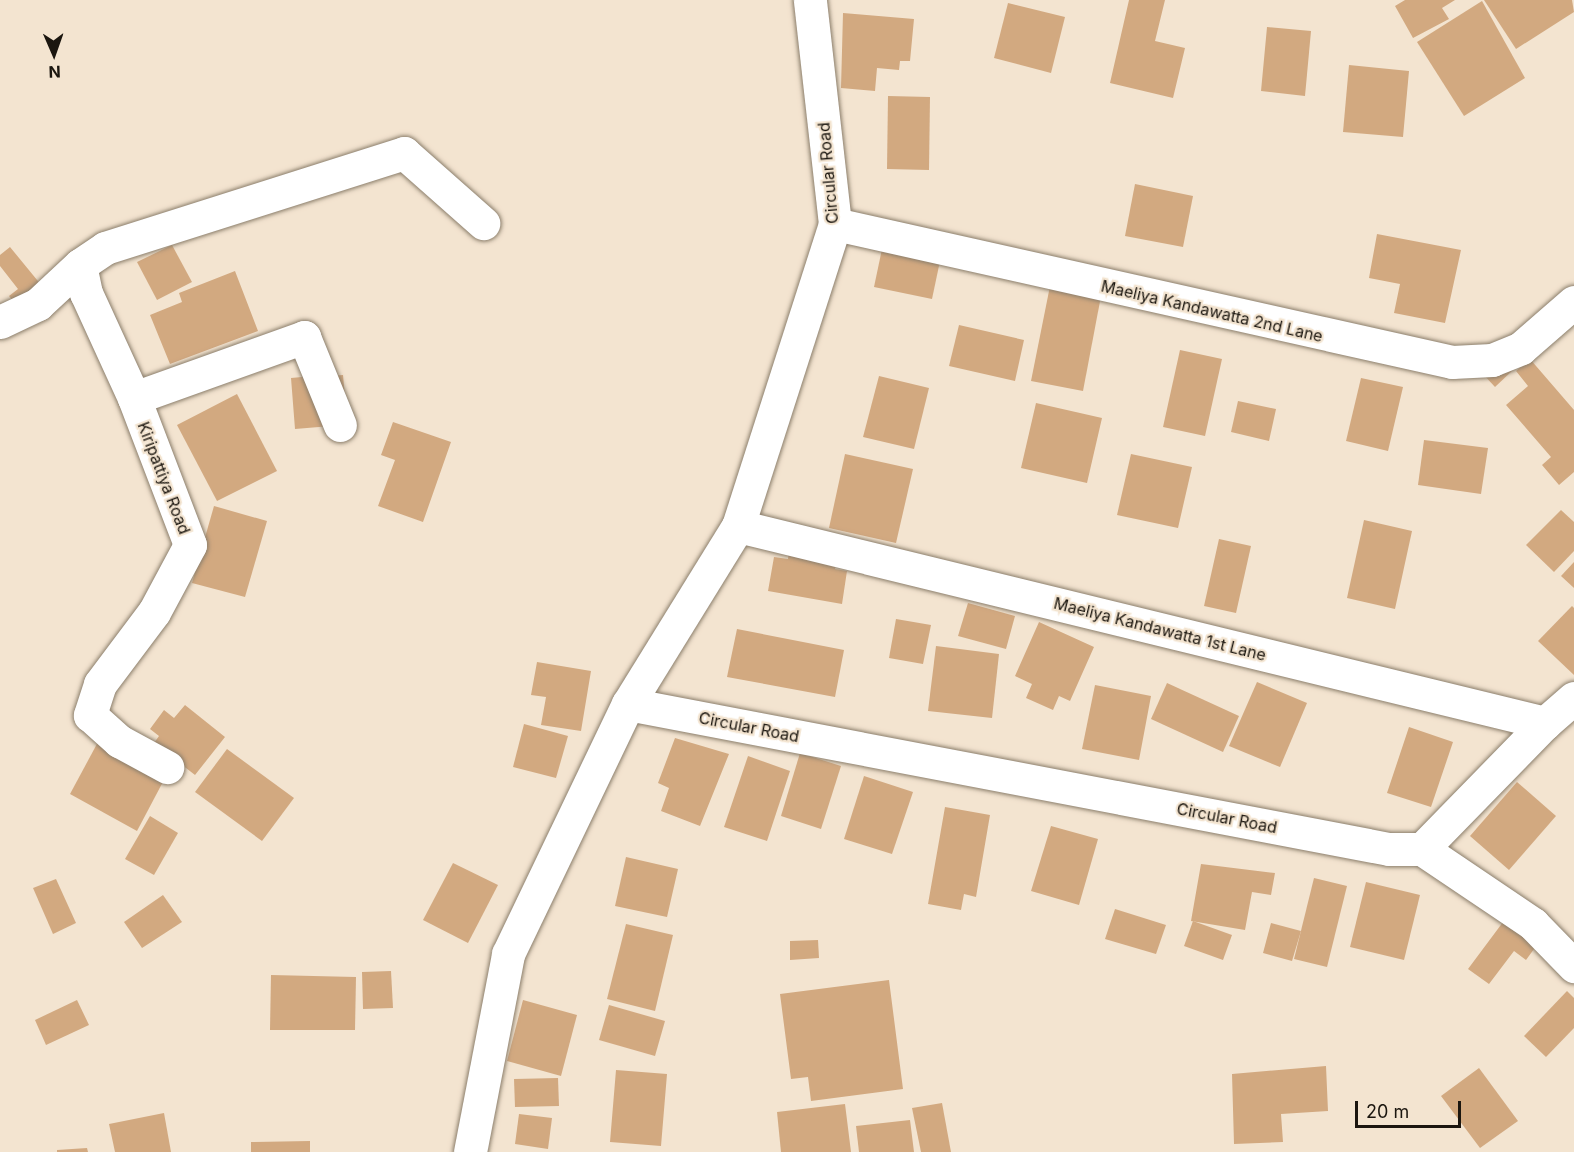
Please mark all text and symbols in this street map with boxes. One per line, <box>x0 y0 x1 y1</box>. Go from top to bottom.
north arrow <box>24 24 84 84</box>
text: N <box>48 62 61 82</box>
street label: Circular Road <box>814 121 842 225</box>
street label: Maeliya Kandawatta 2nd Lane <box>1099 276 1325 346</box>
street label: Kiripattiya Road <box>134 419 194 537</box>
street label: Maeliya Kandawatta 1st Lane <box>1052 593 1268 665</box>
street label: Circular Road <box>697 708 801 746</box>
street label: Circular Road <box>1175 799 1279 837</box>
scale bar <box>1358 1089 1464 1127</box>
text: 20 m <box>1366 1101 1409 1122</box>

